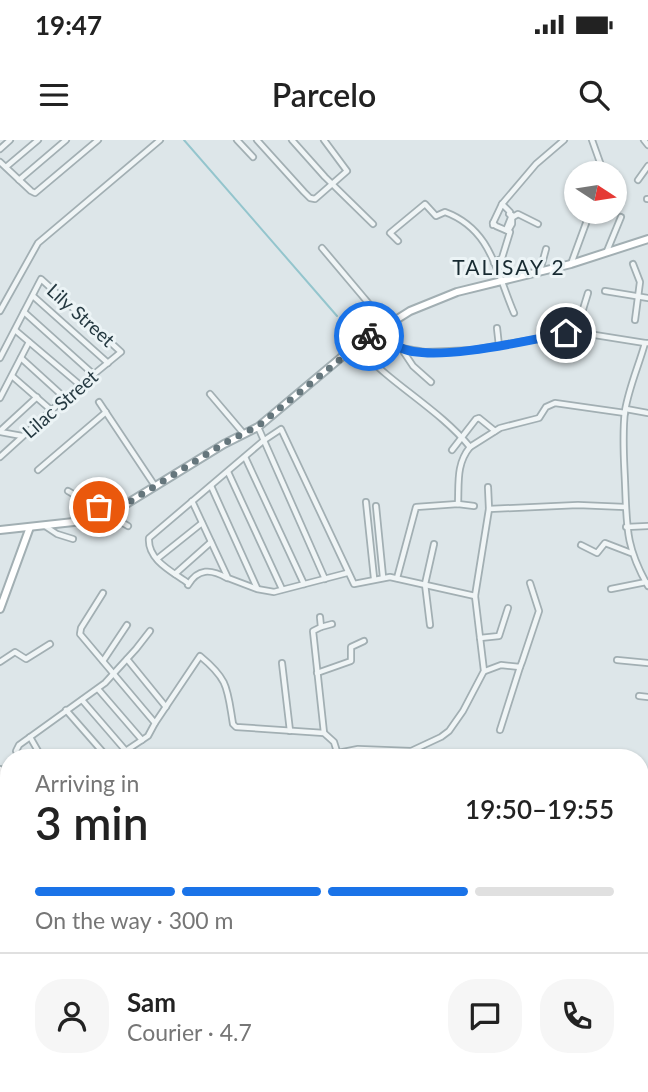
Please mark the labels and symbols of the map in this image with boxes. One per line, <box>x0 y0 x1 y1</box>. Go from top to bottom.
north arrow <box>564 161 626 224</box>
district label: TALISAY 2 <box>452 254 566 279</box>
street label: Lily Street <box>43 278 120 351</box>
courier <box>334 301 404 371</box>
pin <box>536 303 596 363</box>
street label: Lilac Street <box>17 365 102 443</box>
pin <box>69 477 129 537</box>

